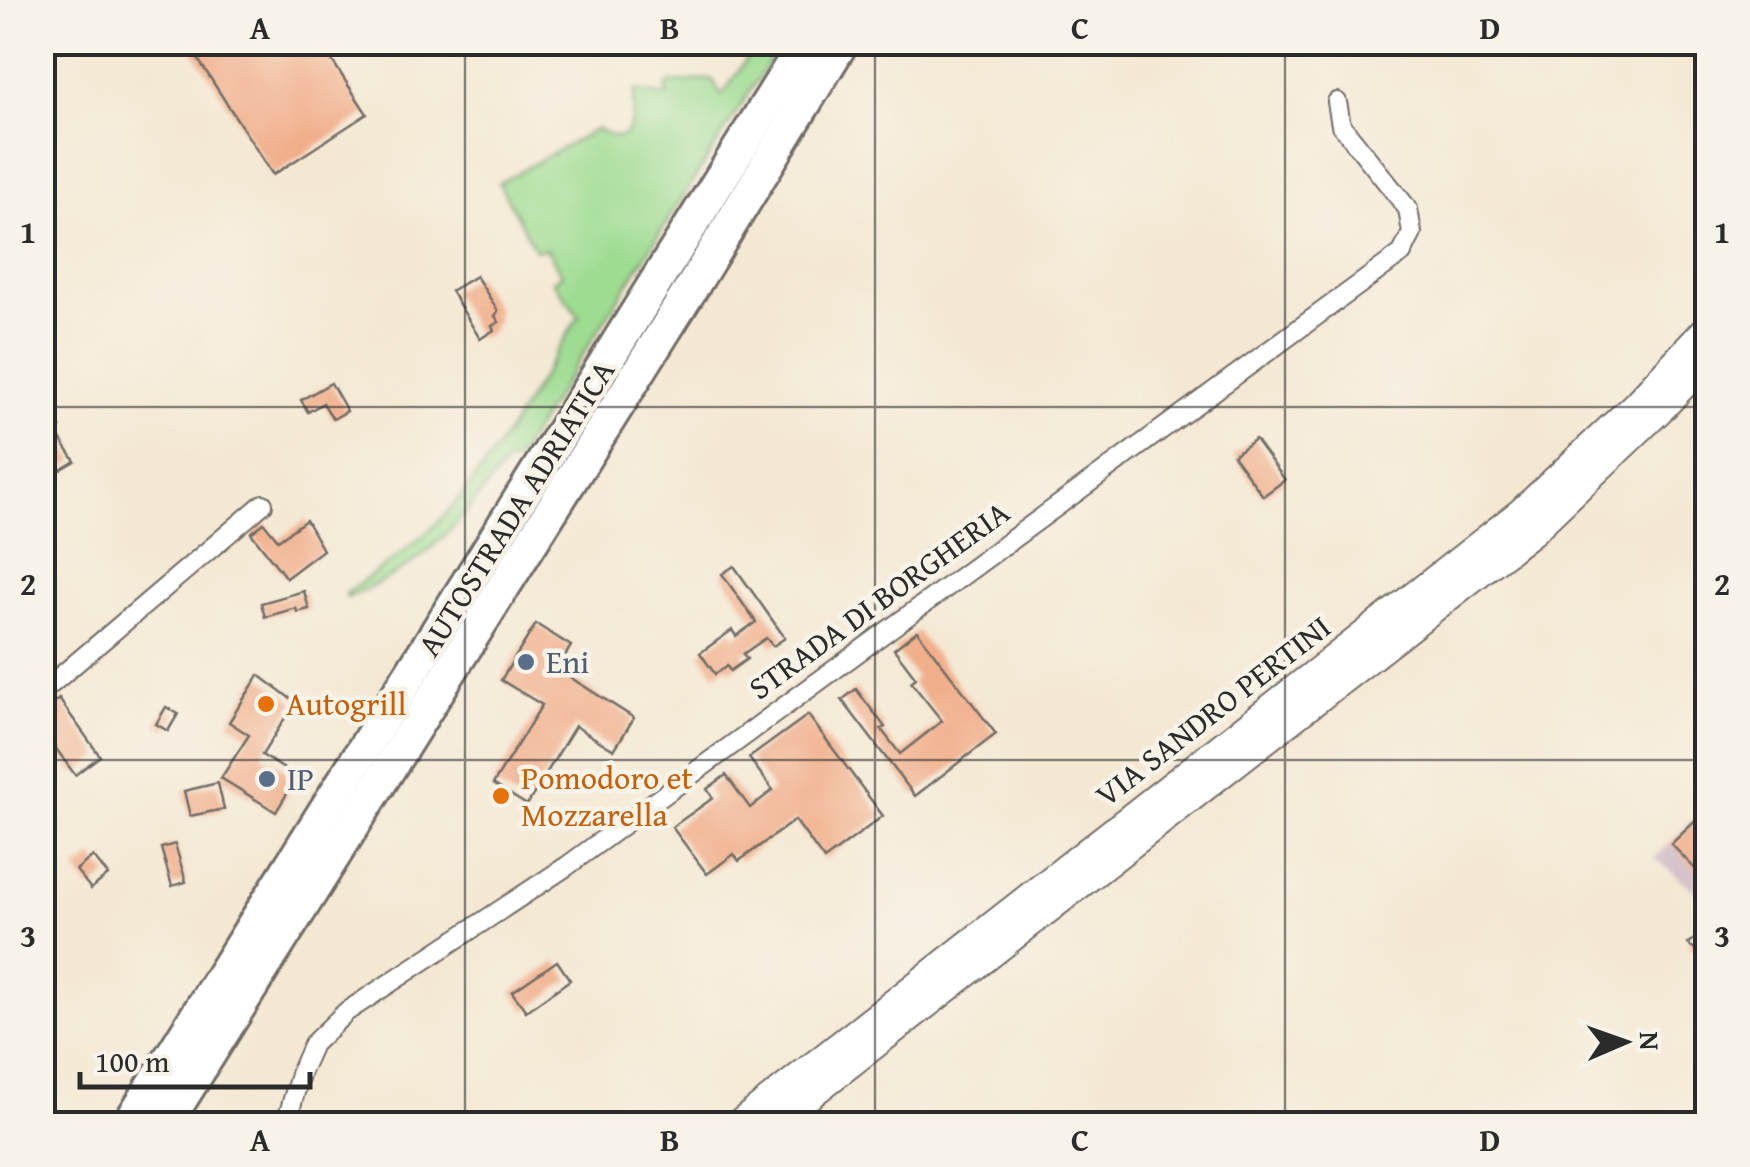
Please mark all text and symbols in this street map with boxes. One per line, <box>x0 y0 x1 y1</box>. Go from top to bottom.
text: A <box>250 4 271 51</box>
text: B <box>660 4 680 51</box>
text: C <box>1071 4 1089 51</box>
text: D <box>1480 4 1500 51</box>
text: 1 <box>20 208 36 255</box>
text: 1 <box>1714 208 1730 255</box>
street label: AUTOSTRADA ADRIATICA <box>405 350 626 665</box>
street label: STRADA DI BORGHERIA <box>738 488 1019 710</box>
text: 2 <box>20 560 36 607</box>
text: 2 <box>1714 560 1730 607</box>
street label: VIA SANDRO PERTINI <box>1085 604 1340 818</box>
place label: Eni <box>546 638 589 685</box>
marker: Eni <box>515 651 537 673</box>
place label: Autogrill <box>286 680 406 727</box>
marker: Autogrill <box>255 693 277 715</box>
place label: Pomodoro et Mozzarella <box>521 754 693 838</box>
place label: IP <box>287 755 314 802</box>
marker: IP <box>256 768 278 790</box>
marker: Pomodoro et Mozzarella <box>490 785 512 807</box>
text: 3 <box>20 912 36 959</box>
text: 3 <box>1714 912 1730 959</box>
north arrow <box>1575 992 1675 1092</box>
scale bar <box>80 1027 310 1089</box>
text: N <box>1630 1031 1671 1051</box>
text: 100 m <box>95 1039 170 1083</box>
text: A <box>250 1116 271 1163</box>
text: B <box>660 1116 680 1163</box>
text: C <box>1071 1116 1089 1163</box>
text: D <box>1480 1116 1500 1163</box>

